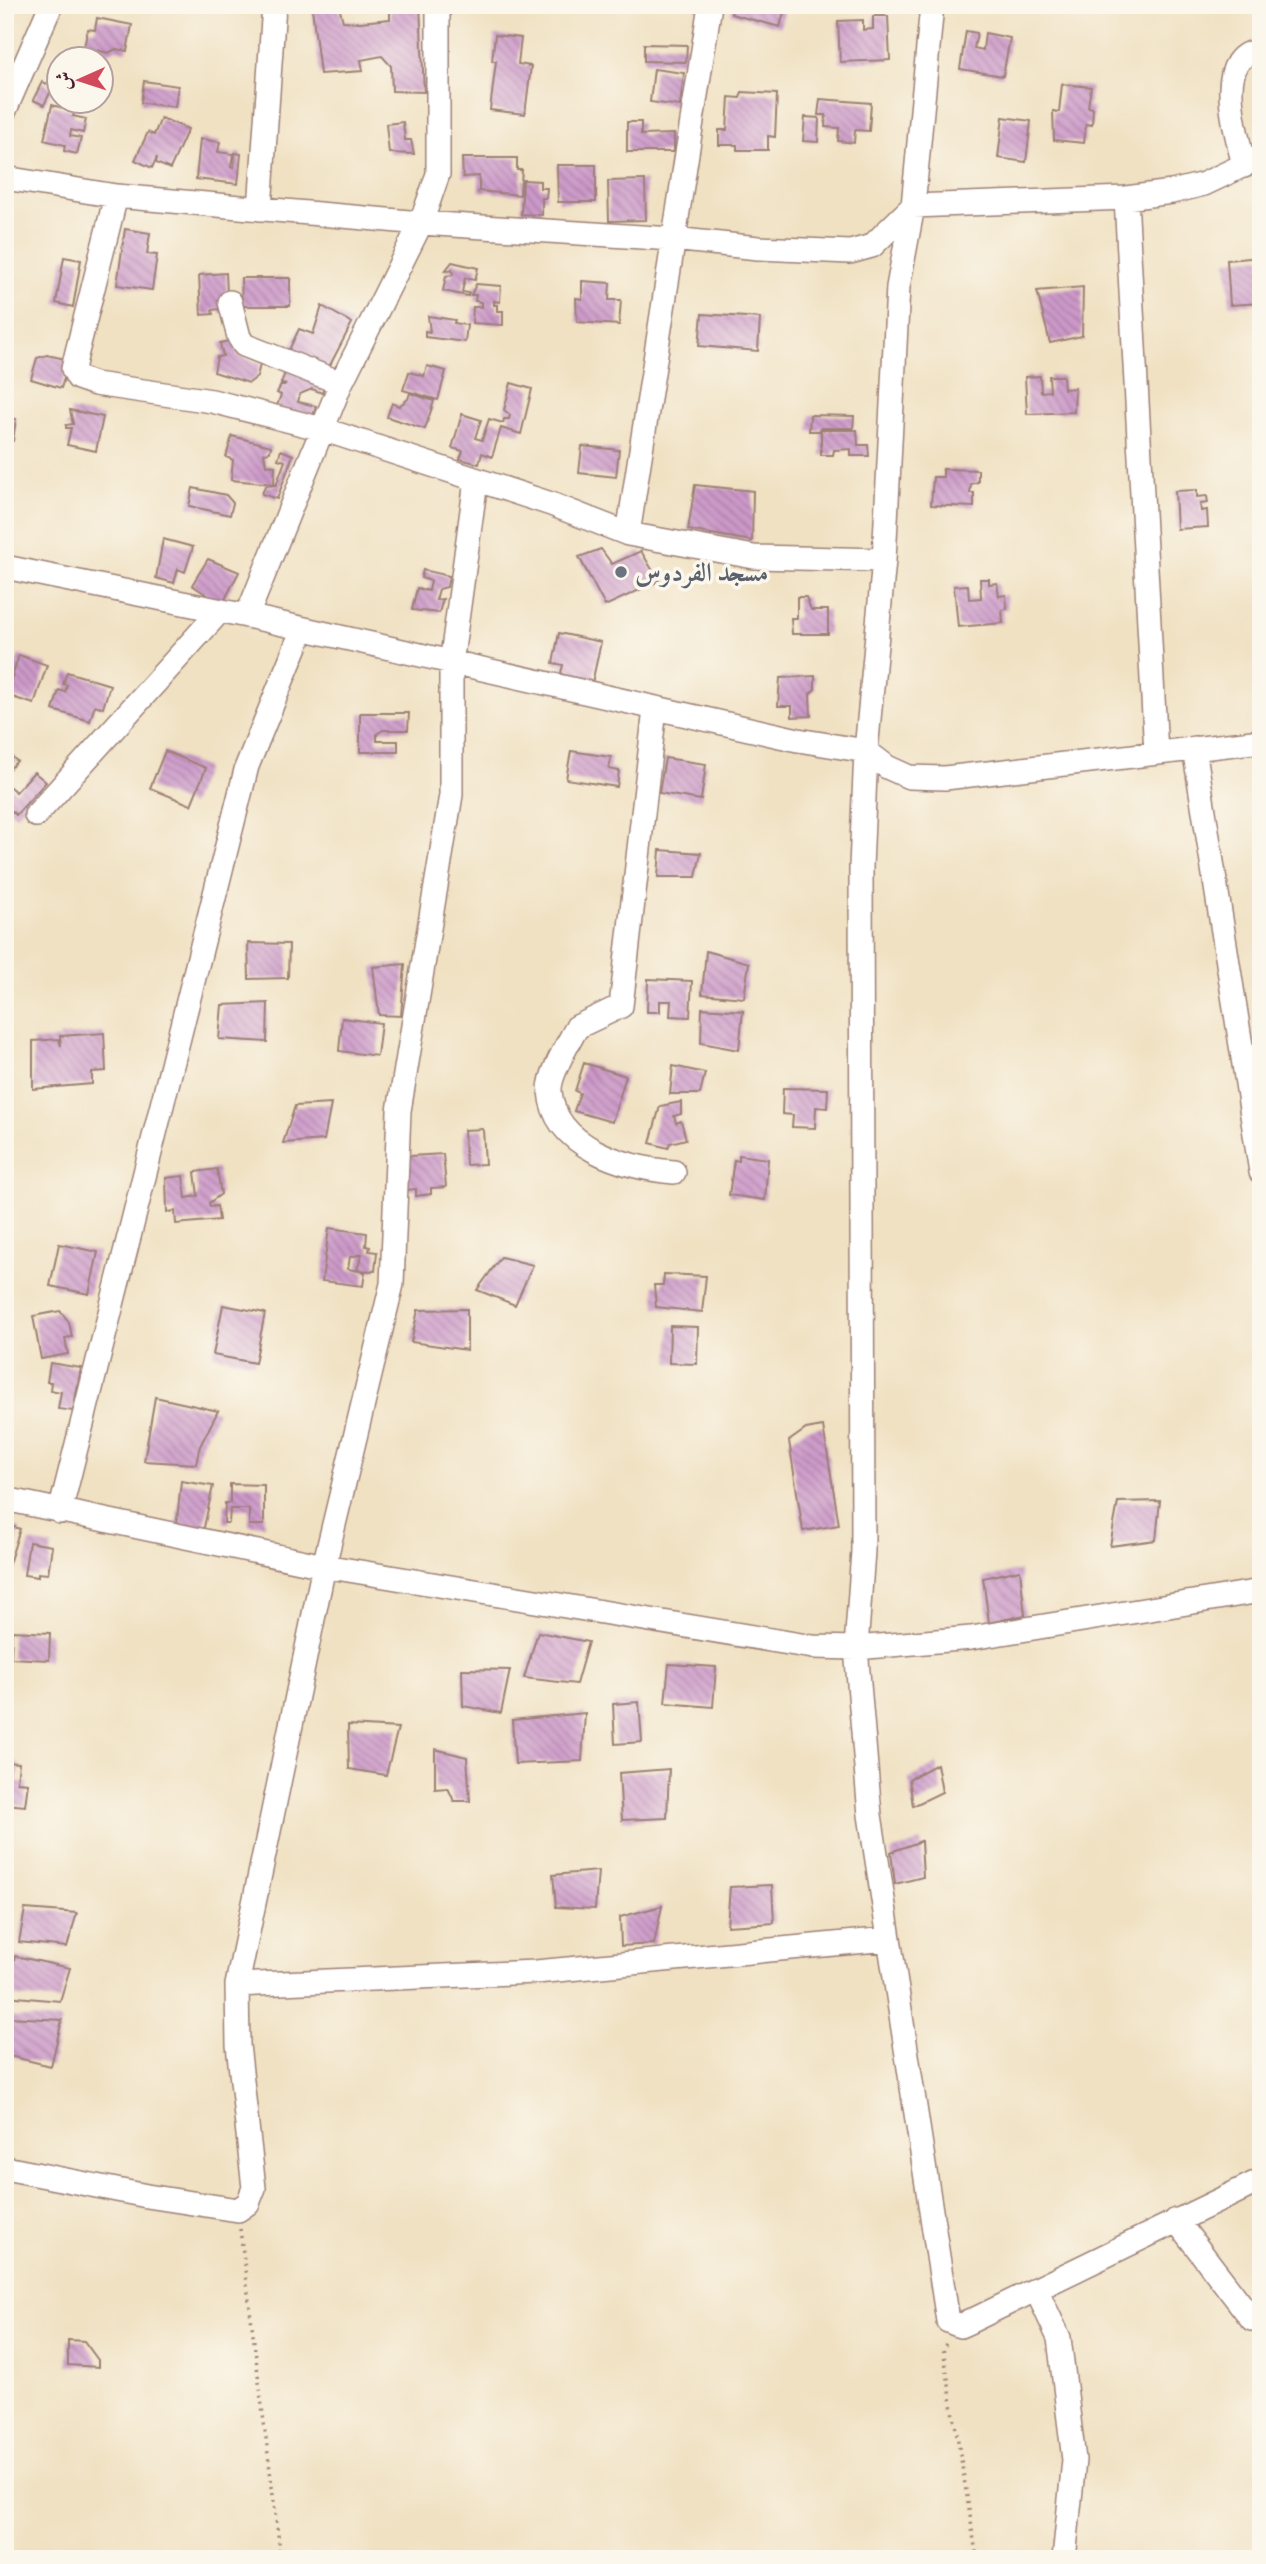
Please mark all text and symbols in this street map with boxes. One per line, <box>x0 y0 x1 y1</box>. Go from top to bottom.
north arrow <box>46 46 116 116</box>
text: ش <box>52 71 79 91</box>
place label: مسجد الفردوس <box>635 556 768 593</box>
marker: مسجد الفردوس <box>613 564 629 580</box>

